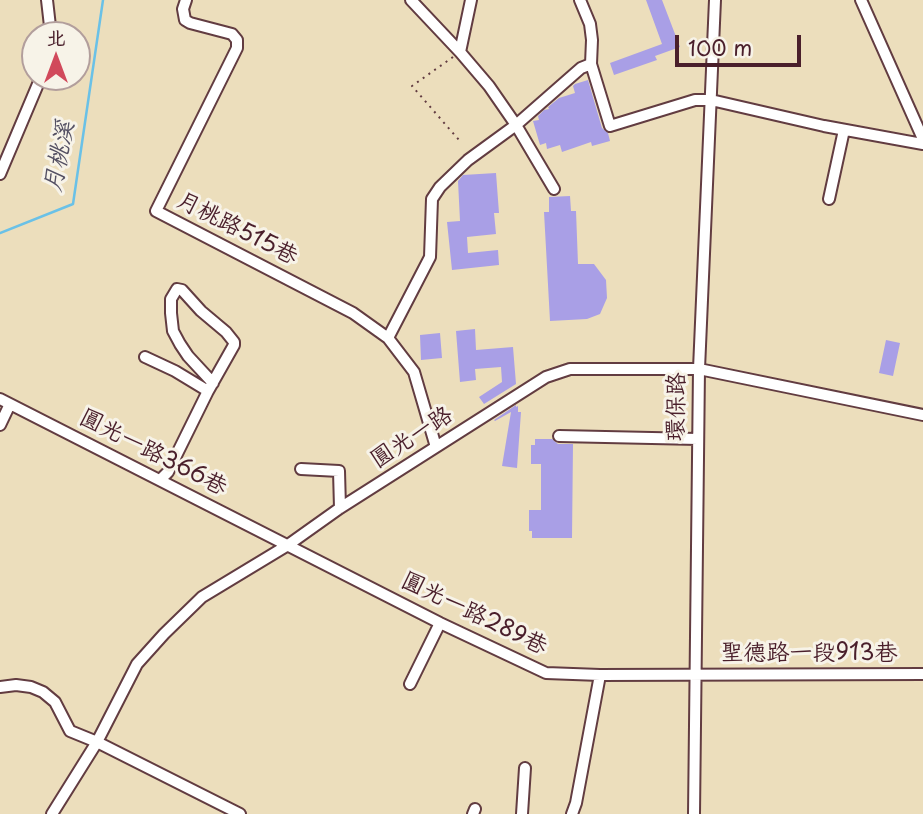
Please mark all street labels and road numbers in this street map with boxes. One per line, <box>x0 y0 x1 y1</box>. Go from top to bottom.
street label: 月桃路515巷 <box>172 187 302 271</box>
street label: 環保路 <box>663 372 691 442</box>
street label: 圓光一路 <box>366 401 458 475</box>
street label: 圓光一路366巷 <box>75 404 231 502</box>
street label: 圓光一路289巷 <box>397 567 551 661</box>
street label: 聖德路一段913巷 <box>720 640 898 668</box>

